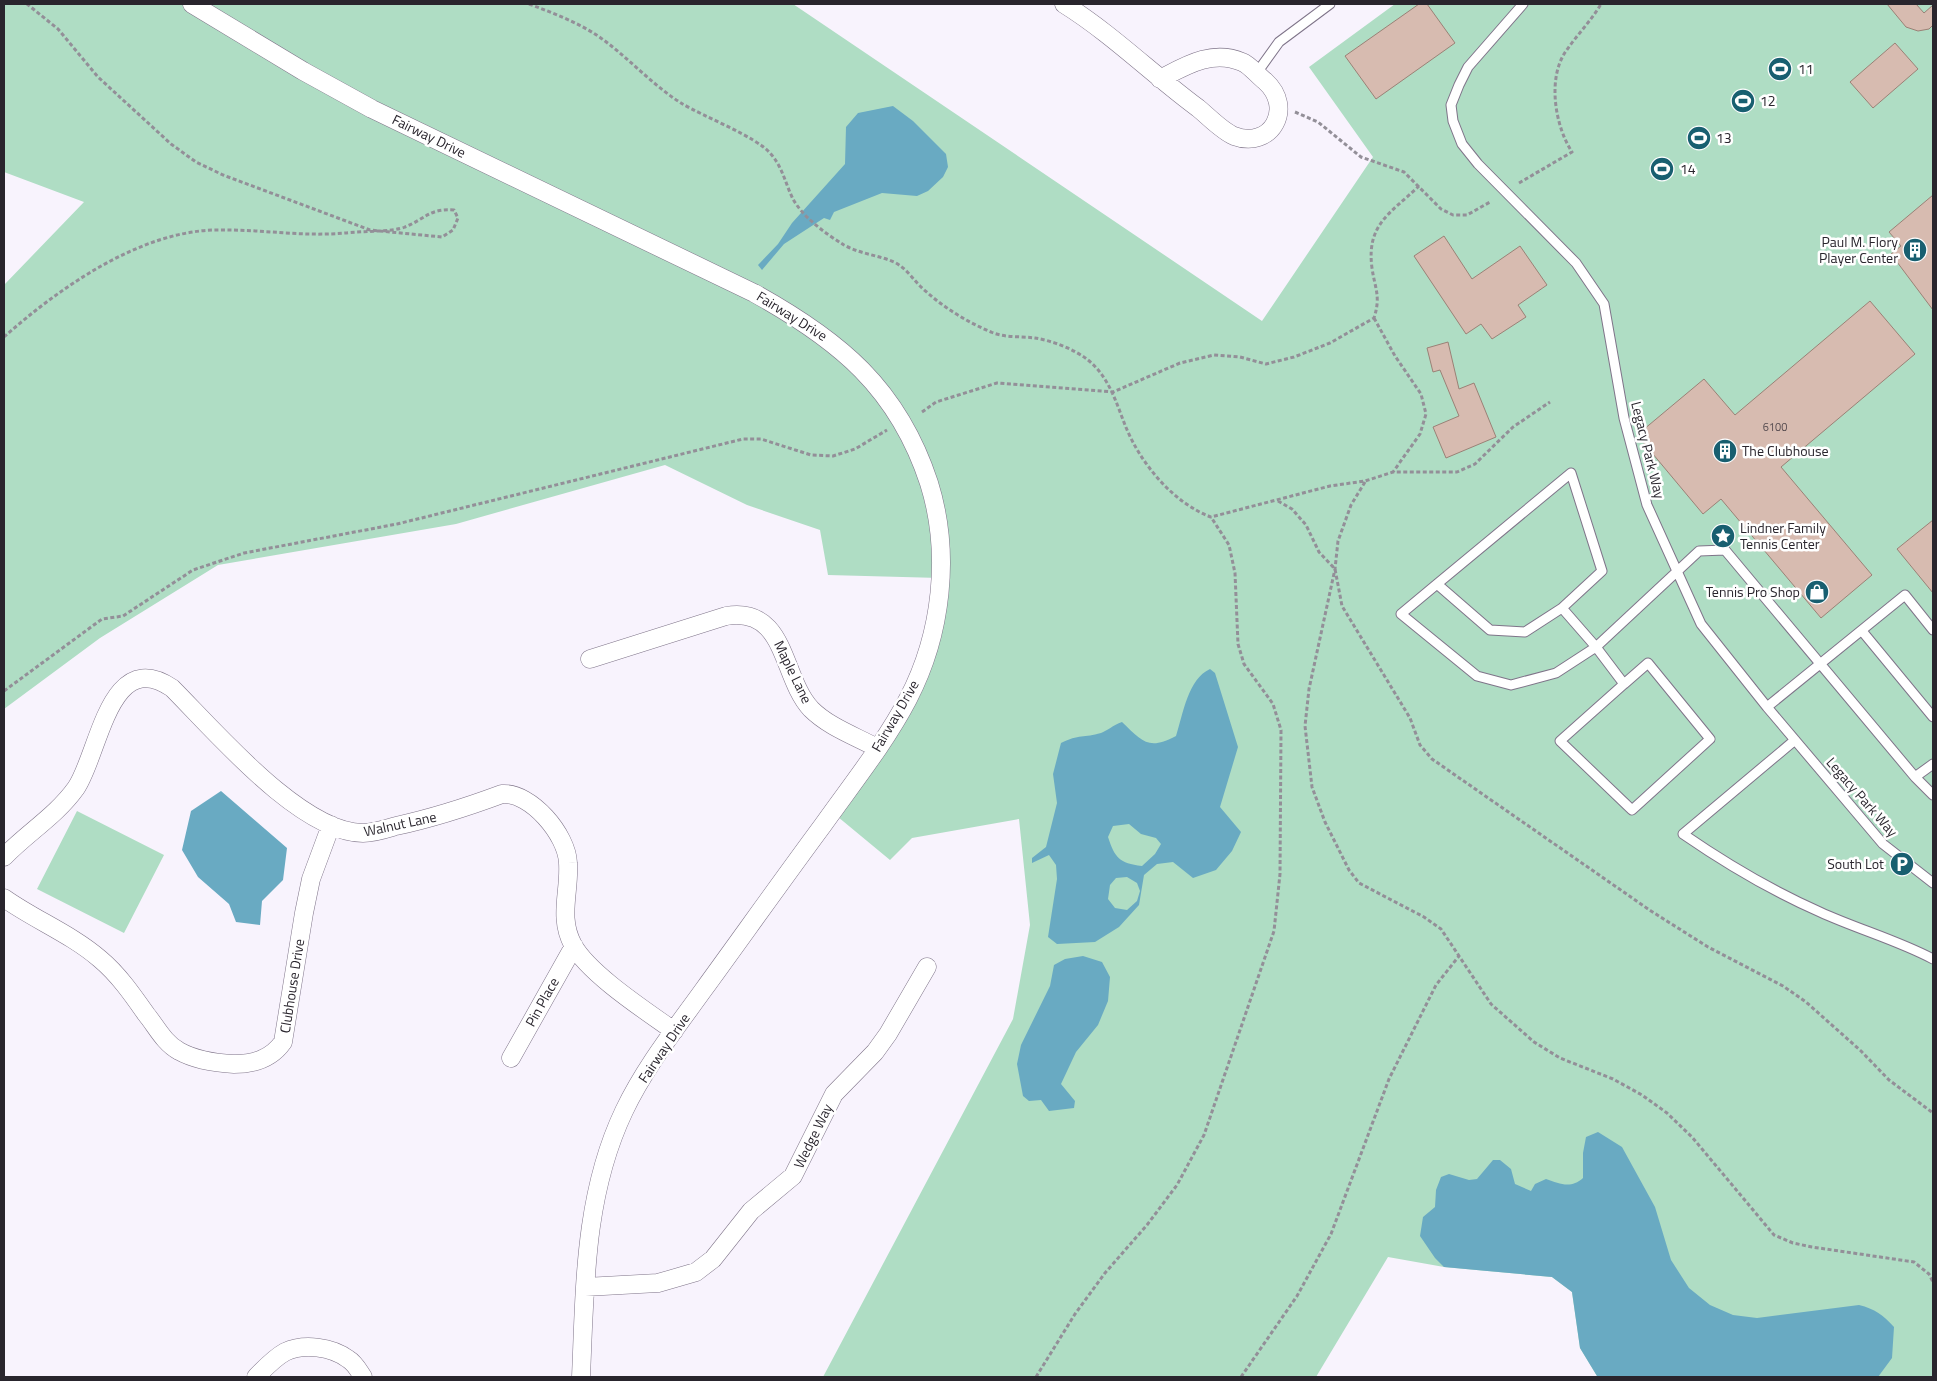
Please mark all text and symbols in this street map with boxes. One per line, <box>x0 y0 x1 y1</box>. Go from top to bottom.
sports icon: 11 <box>1767 56 1793 82</box>
place label: 11 <box>1798 58 1814 79</box>
sports icon: 12 <box>1730 88 1756 114</box>
place label: 12 <box>1760 90 1776 111</box>
street label: Fairway Drive <box>389 109 470 162</box>
sports icon: 13 <box>1686 125 1712 151</box>
place label: 13 <box>1716 127 1732 148</box>
sports icon: 14 <box>1649 156 1675 182</box>
place label: 14 <box>1680 158 1696 179</box>
place label: Paul M. Flory Player Center <box>1819 231 1898 268</box>
building icon: Paul M. Flory Player Center <box>1902 237 1928 263</box>
street label: Fairway Drive <box>753 286 832 346</box>
street label: Legacy Park Way <box>1626 399 1671 501</box>
house number: 6100 <box>1763 419 1787 435</box>
building icon: The Clubhouse <box>1712 438 1738 464</box>
place label: The Clubhouse <box>1742 440 1829 461</box>
place label: Lindner Family Tennis Center <box>1740 517 1826 554</box>
place icon: Lindner Family Tennis Center <box>1710 523 1736 549</box>
shop icon: Tennis Pro Shop <box>1804 579 1830 605</box>
place label: Tennis Pro Shop <box>1706 581 1800 602</box>
street label: Maple Lane <box>769 637 818 707</box>
street label: Fairway Drive <box>866 676 924 756</box>
street label: Legacy Park Way <box>1822 752 1903 841</box>
street label: Walnut Lane <box>362 806 438 841</box>
parking icon: South Lot <box>1889 851 1915 877</box>
place label: South Lot <box>1827 853 1884 874</box>
street label: Clubhouse Drive <box>274 937 309 1035</box>
street label: Pin Place <box>519 973 564 1030</box>
street label: Fairway Drive <box>633 1009 695 1087</box>
street label: Wedge Way <box>788 1100 837 1172</box>

